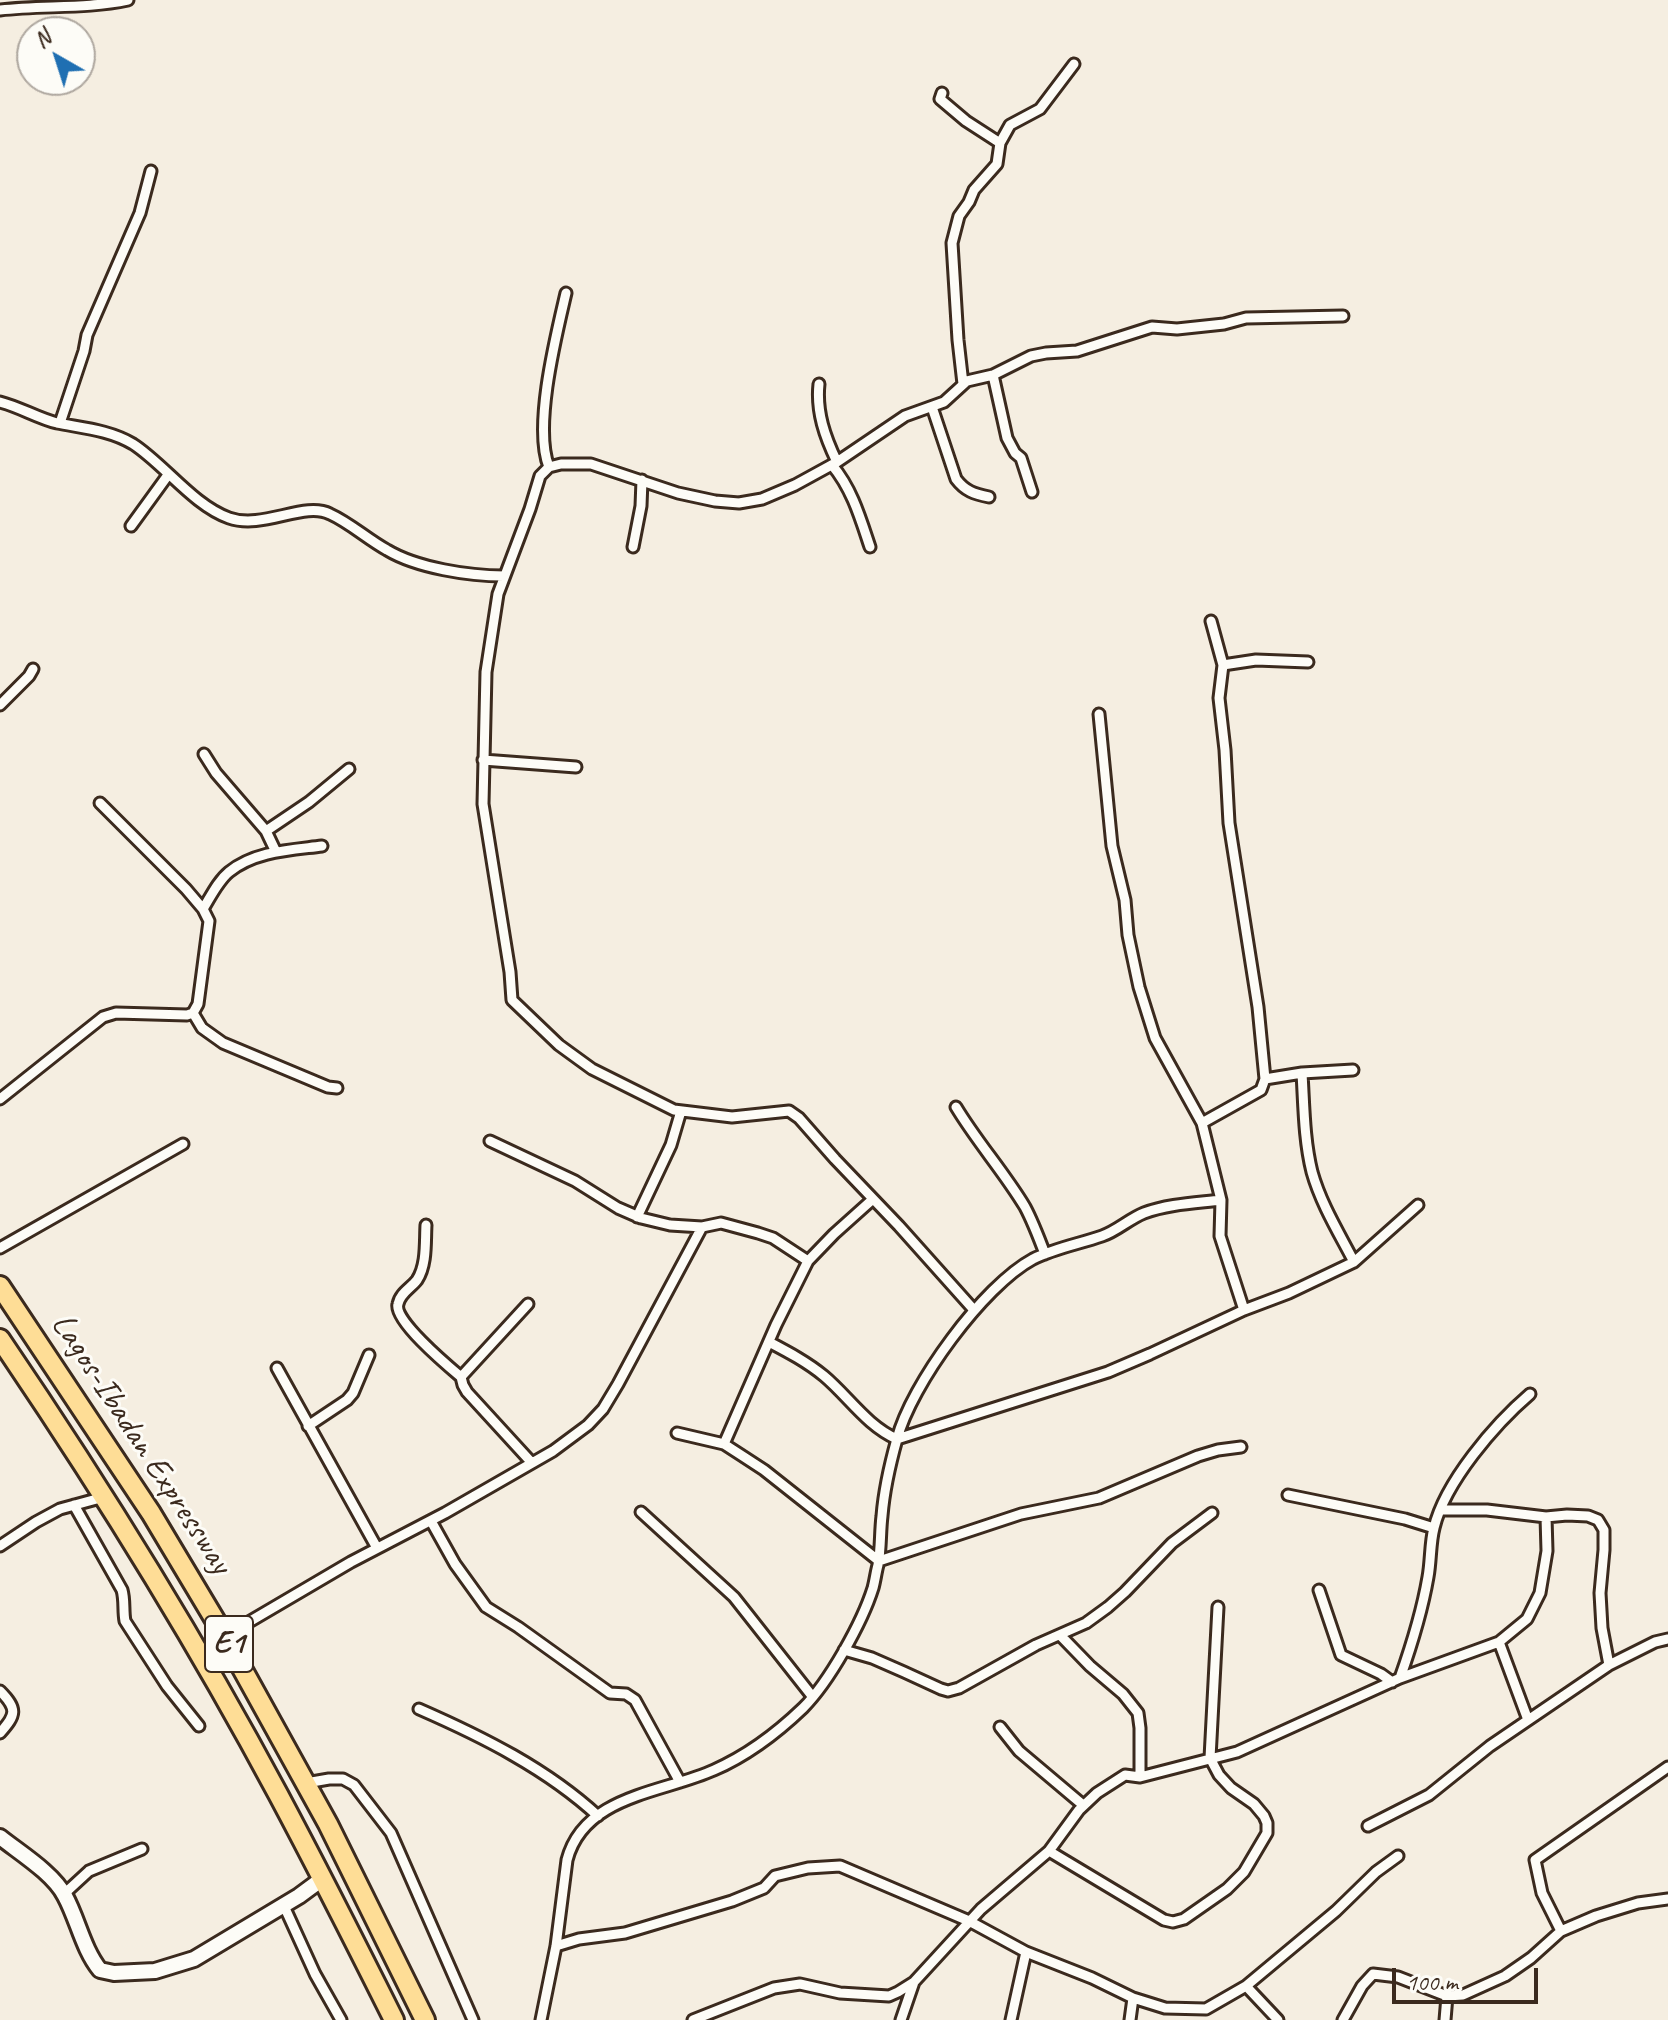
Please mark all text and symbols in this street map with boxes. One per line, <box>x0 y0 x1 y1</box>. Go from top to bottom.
north arrow <box>16 16 96 96</box>
text: N <box>28 24 56 54</box>
street label: Lagos-Ibadan Expressway <box>42 1306 240 1582</box>
road number: E1 <box>205 1616 253 1672</box>
scale bar <box>1396 1952 1542 2002</box>
text: 100 m <box>1406 1967 1458 1997</box>

